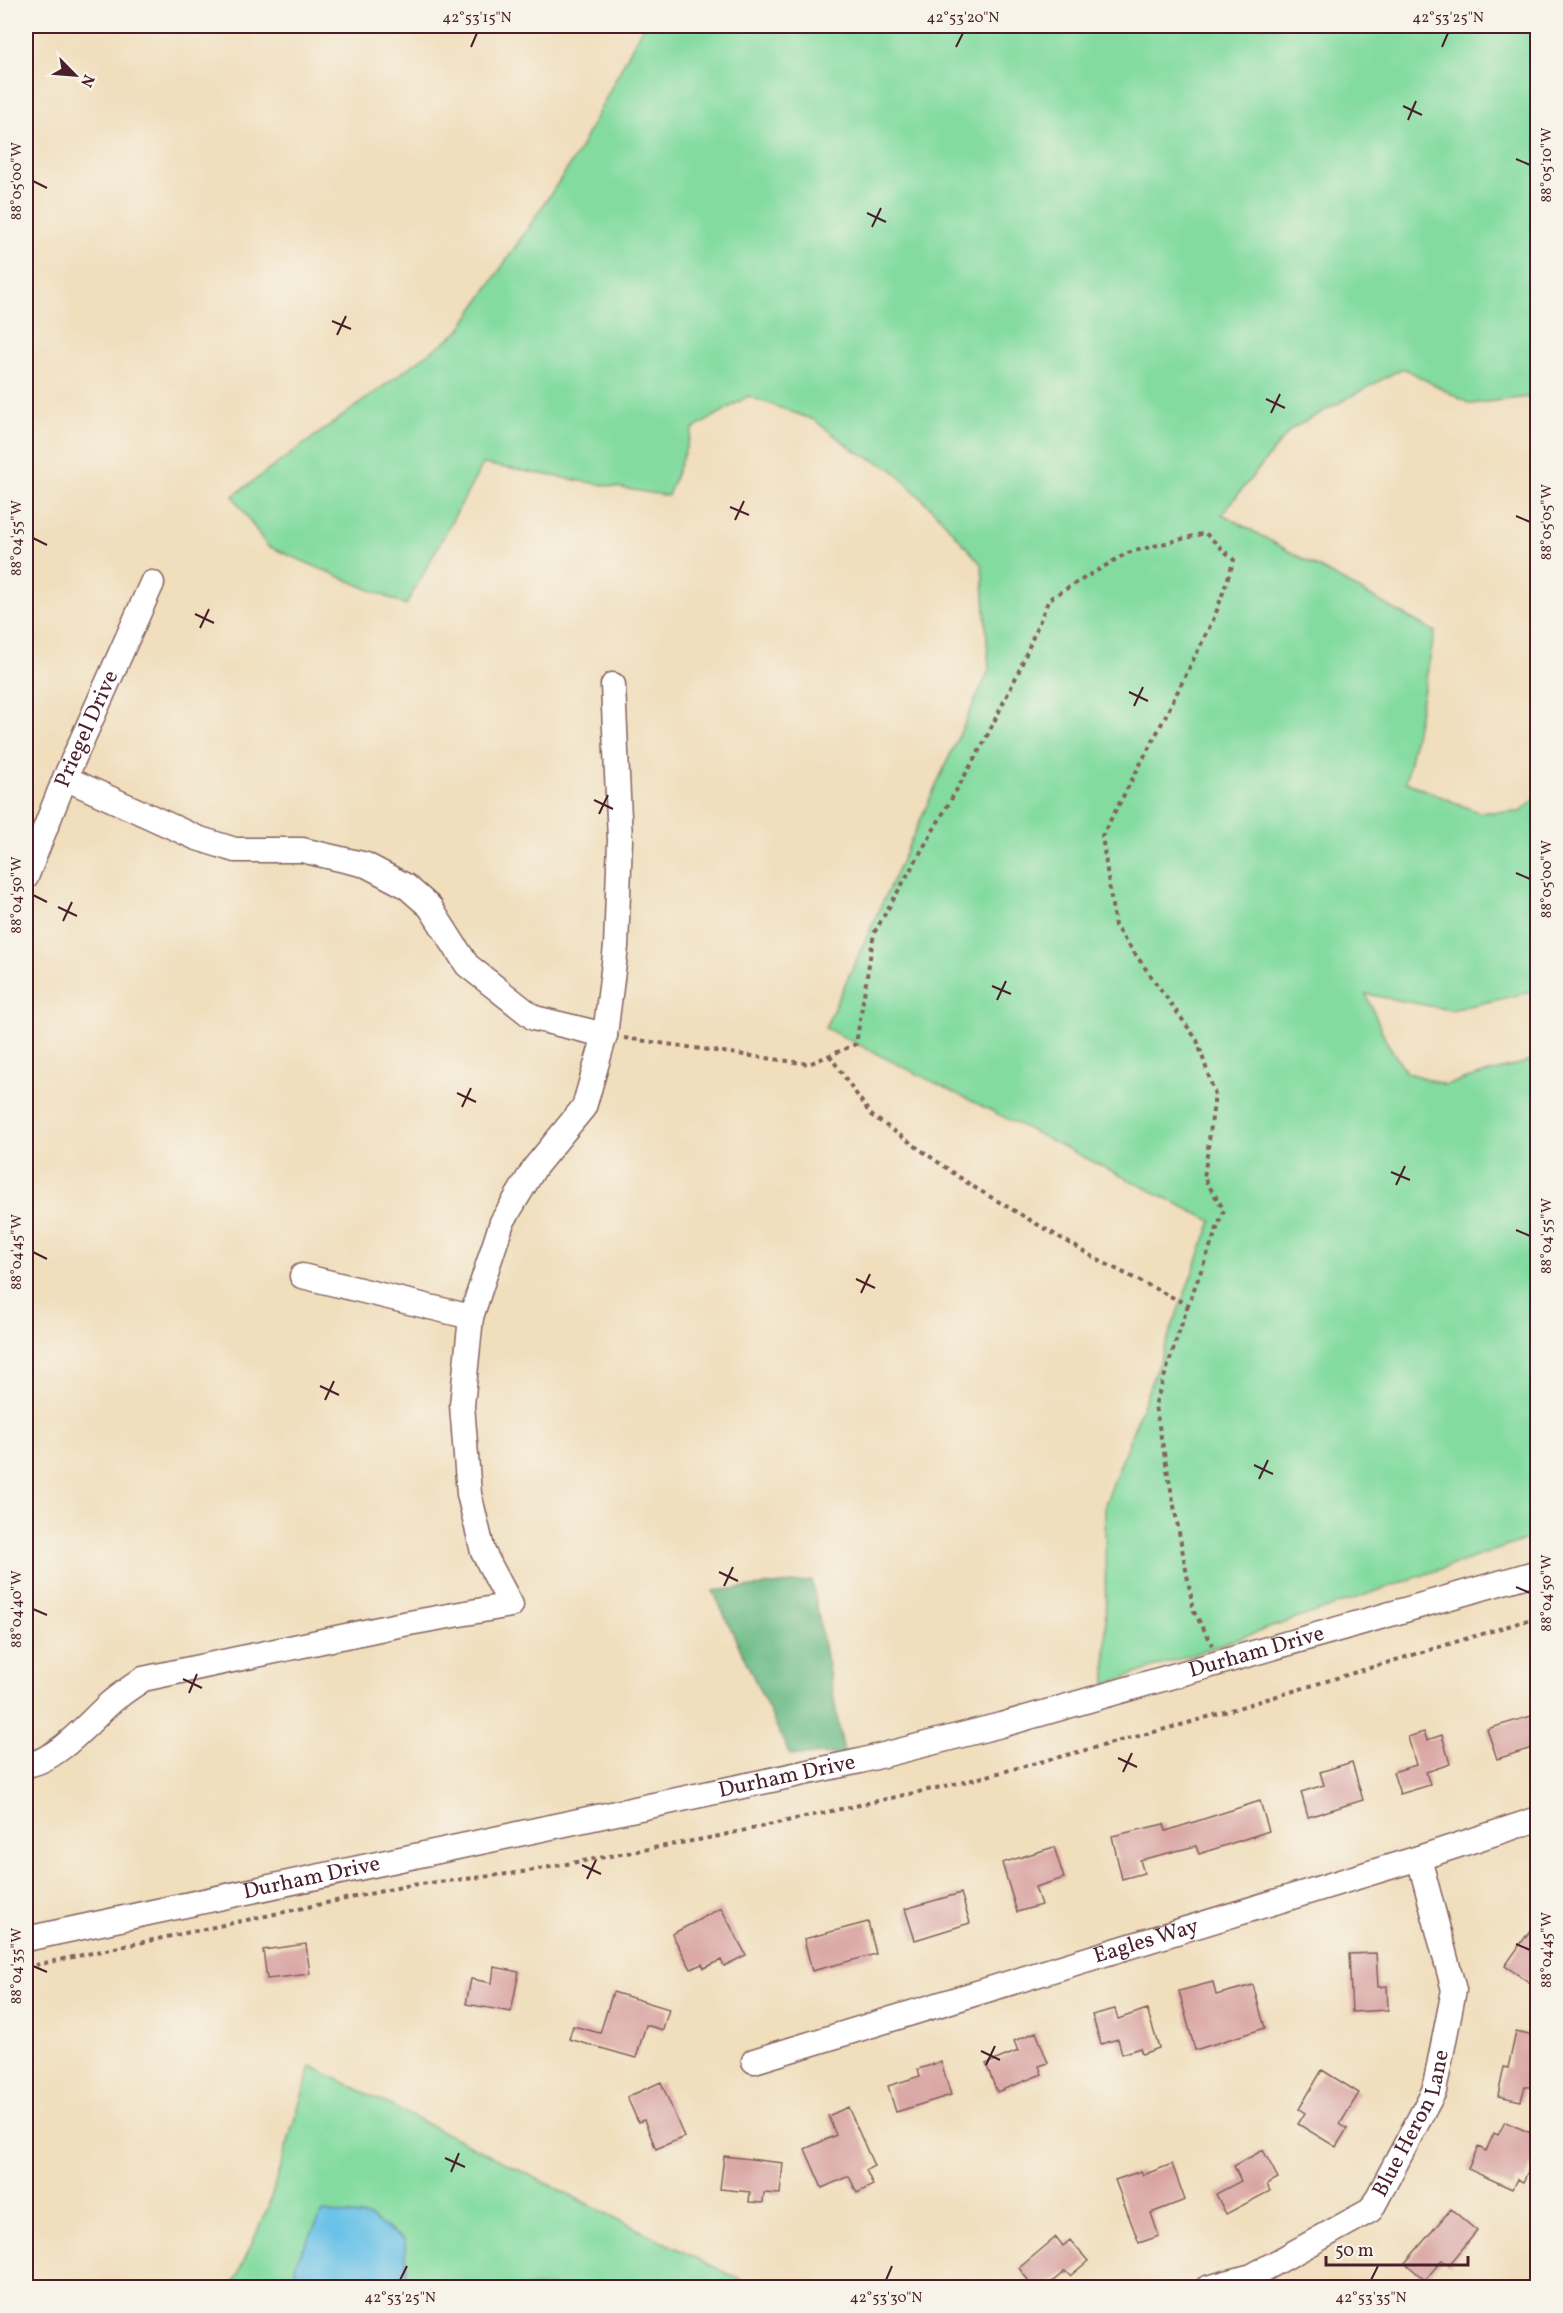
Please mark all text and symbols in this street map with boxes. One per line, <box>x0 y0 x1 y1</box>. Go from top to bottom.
text: 42°53'15"N <box>442 8 512 29</box>
text: 42°53'20"N <box>927 8 999 29</box>
text: 42°53'25"N <box>1412 8 1484 29</box>
north arrow <box>45 45 105 105</box>
text: N <box>74 71 99 91</box>
text: 88°05'10"W <box>1537 127 1558 203</box>
text: 88°05'00"W <box>7 142 28 220</box>
text: 88°05'05"W <box>1537 484 1558 560</box>
text: 88°04'55"W <box>7 500 28 576</box>
street label: Priegel Drive <box>47 665 127 792</box>
text: 88°05'00"W <box>1537 840 1558 918</box>
text: 88°04'50"W <box>7 856 28 934</box>
text: 88°04'55"W <box>1537 1198 1558 1274</box>
text: 88°04'45"W <box>7 1214 28 1290</box>
text: 88°04'50"W <box>1537 1554 1558 1632</box>
text: 88°04'40"W <box>7 1570 28 1648</box>
street label: Durham Drive <box>1185 1618 1328 1686</box>
street label: Durham Drive <box>715 1747 858 1806</box>
street label: Durham Drive <box>240 1848 383 1908</box>
street label: Eagles Way <box>1090 1911 1203 1972</box>
text: 88°04'45"W <box>1537 1912 1558 1988</box>
text: 88°04'35"W <box>7 1928 28 2004</box>
street label: Blue Heron Lane <box>1365 2047 1457 2203</box>
scale bar <box>1326 2229 1468 2267</box>
text: 50 m <box>1335 2239 1374 2264</box>
text: 42°53'25"N <box>364 2288 436 2309</box>
text: 42°53'30"N <box>850 2288 922 2309</box>
text: 42°53'35"N <box>1335 2288 1407 2309</box>

